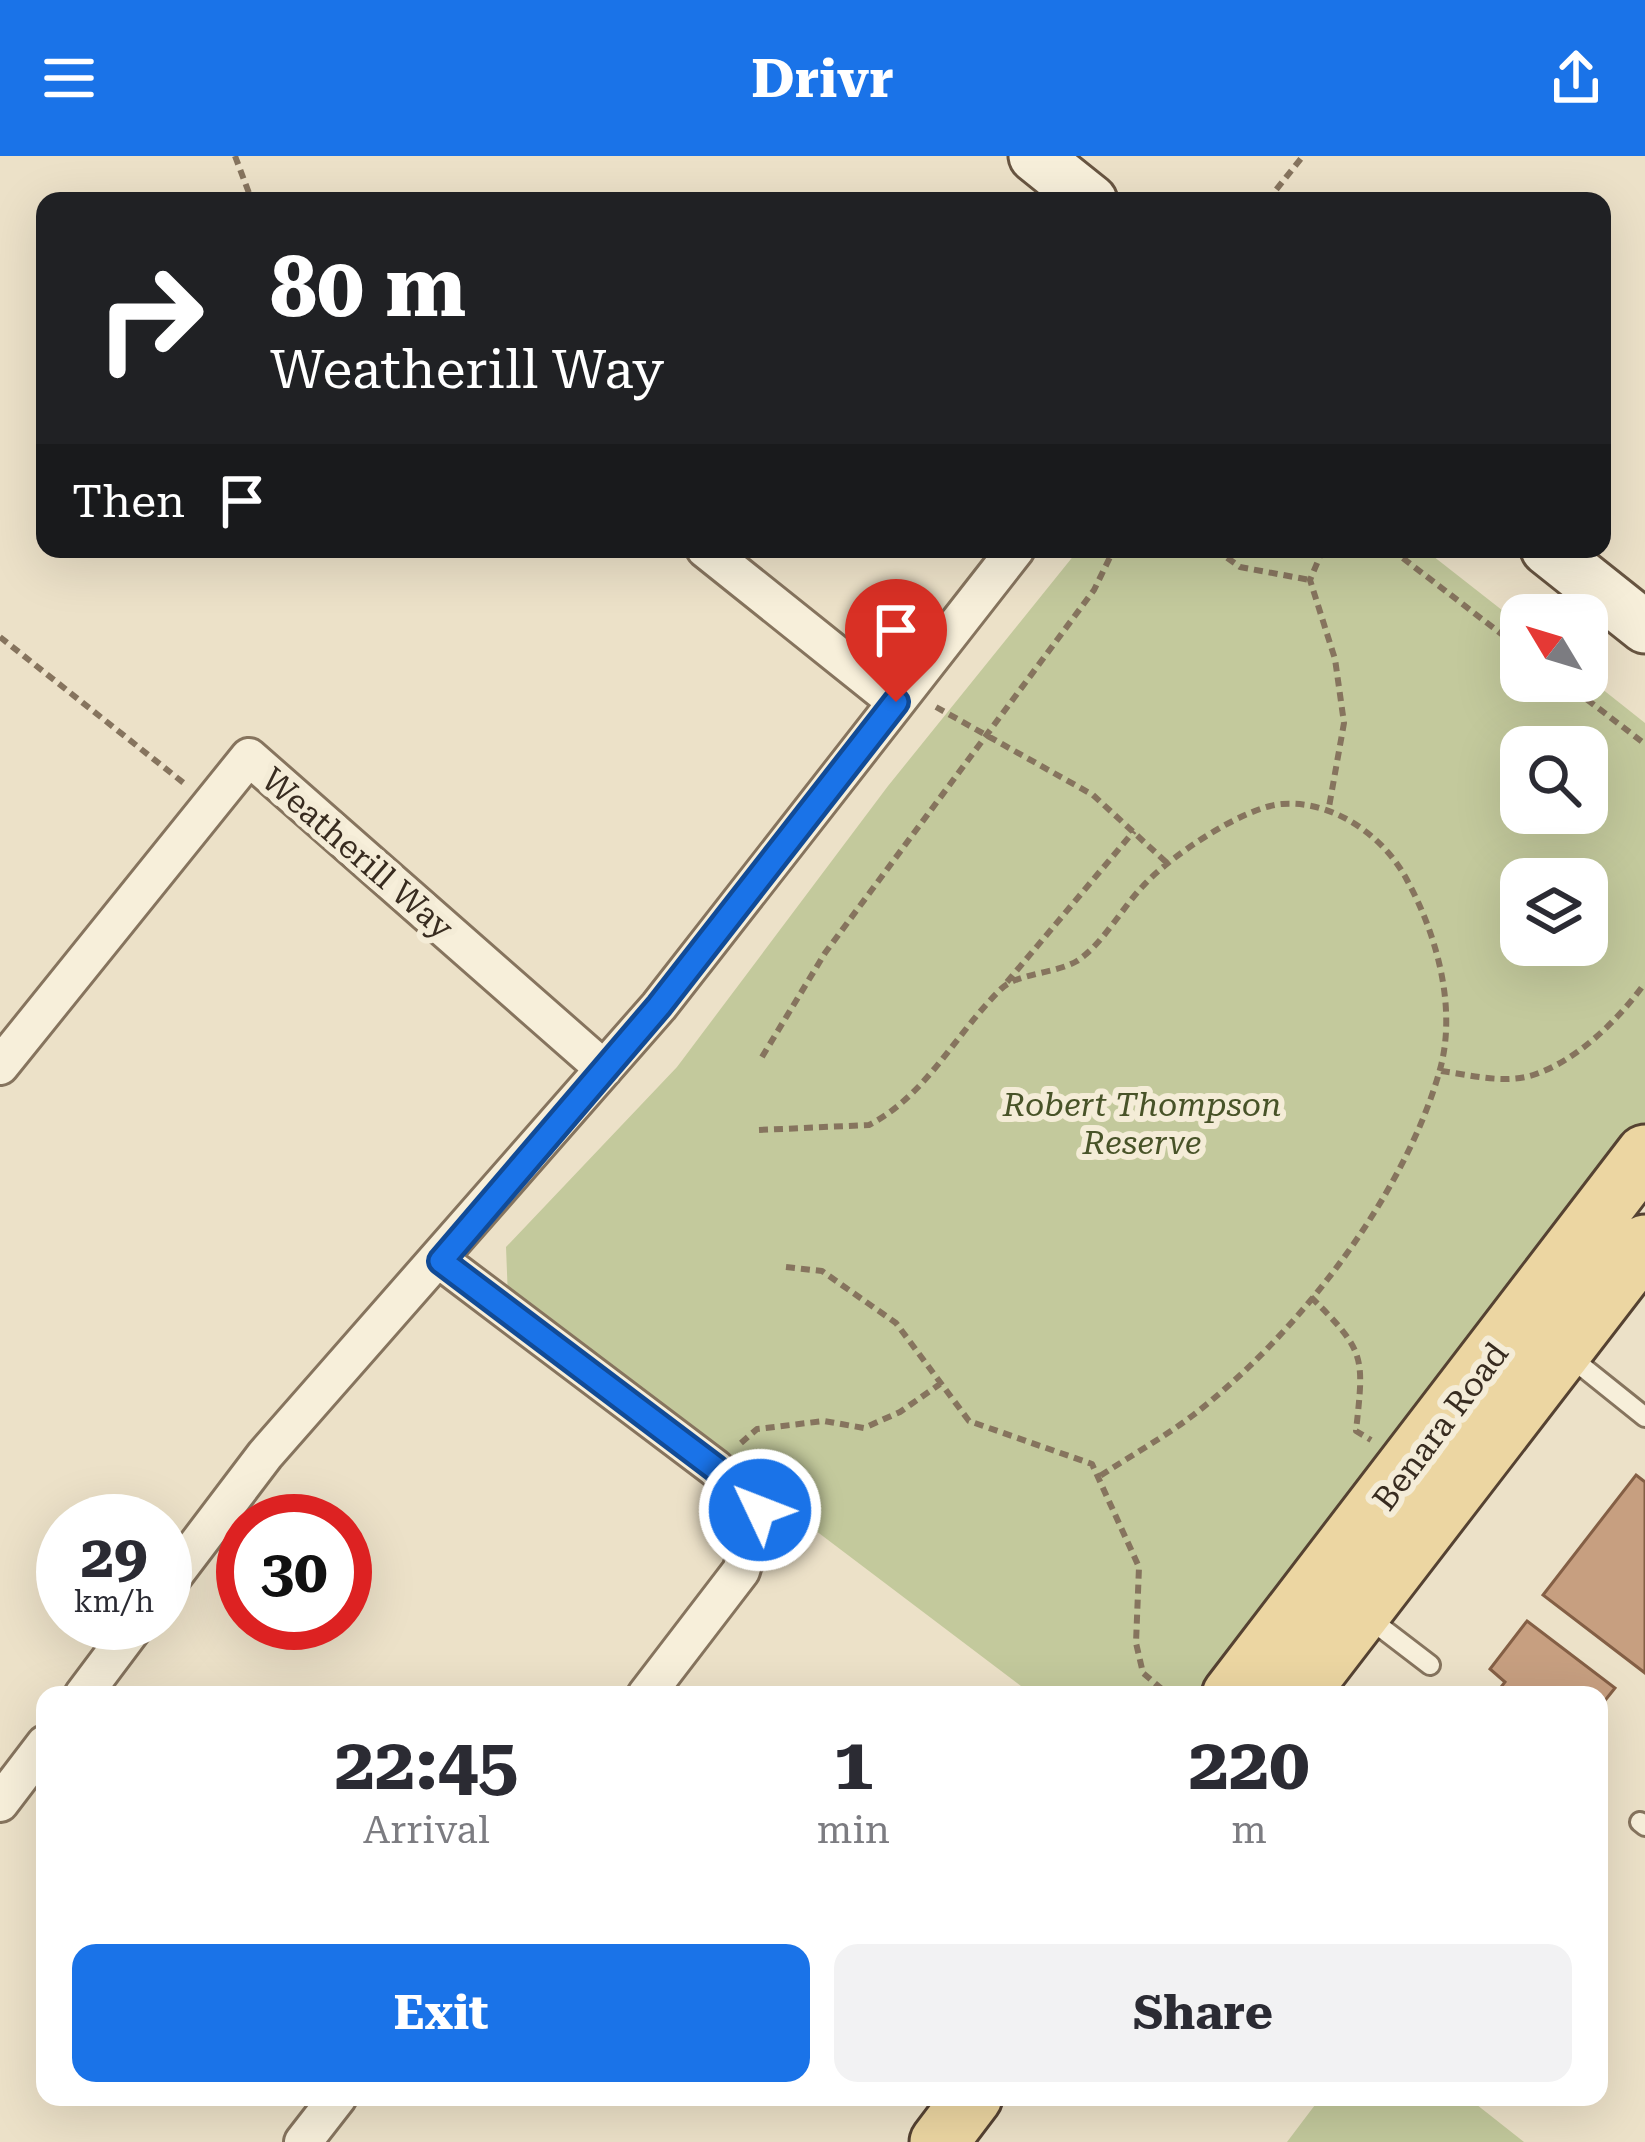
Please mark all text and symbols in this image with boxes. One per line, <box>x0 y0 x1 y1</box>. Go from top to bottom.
icon: menu <box>36 45 102 111</box>
icon: share <box>1543 45 1609 111</box>
text: Drivr <box>751 47 894 110</box>
text: 80 m <box>270 238 466 336</box>
icon: right <box>72 240 228 396</box>
text: Weatherill Way <box>270 338 664 401</box>
icon: arrive <box>209 468 275 534</box>
text: Then <box>72 475 185 528</box>
pin <box>845 579 947 702</box>
north arrow <box>1500 594 1608 702</box>
map controls <box>1500 594 1608 966</box>
icon: arrive <box>863 597 929 663</box>
button: search <box>1500 726 1608 834</box>
street label: Weatherill Way <box>254 760 462 947</box>
button: layers <box>1500 858 1608 966</box>
park label: Robert Thompson Reserve <box>1002 1085 1281 1162</box>
street label: Benara Road <box>1365 1335 1516 1518</box>
position arrow <box>697 1447 823 1573</box>
speed limit sign: 30 <box>216 1494 372 1650</box>
text: 29 <box>80 1521 148 1592</box>
text: km/h <box>74 1584 154 1619</box>
text: 22:45 <box>335 1722 518 1807</box>
text: 1 <box>833 1722 874 1807</box>
text: 220 <box>1189 1722 1309 1807</box>
text: Arrival <box>363 1807 490 1853</box>
text: min <box>817 1807 890 1853</box>
text: m <box>1231 1807 1267 1853</box>
button: Exit <box>72 1944 810 2082</box>
button: Share <box>834 1944 1572 2082</box>

